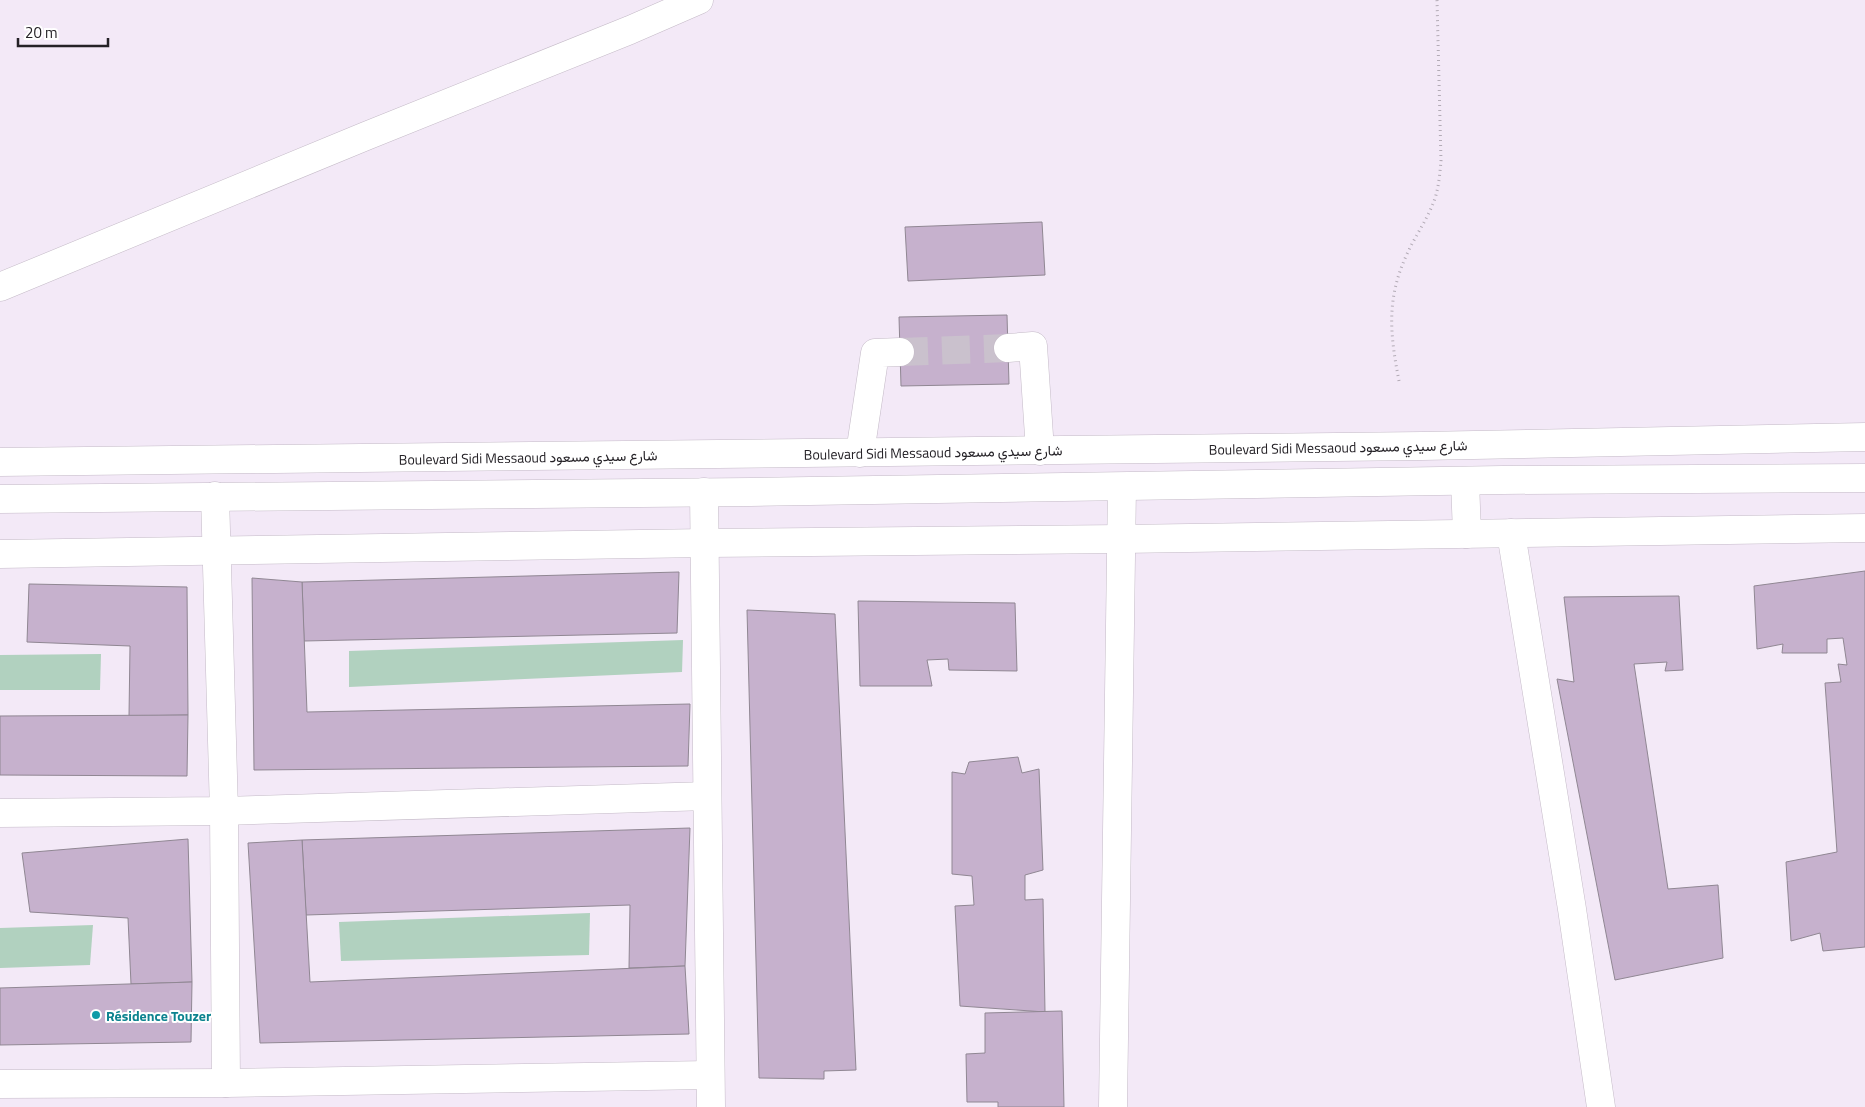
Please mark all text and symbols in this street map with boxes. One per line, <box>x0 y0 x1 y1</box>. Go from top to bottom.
scale bar <box>18 15 108 47</box>
text: 20 m <box>25 21 58 44</box>
street label: Boulevard Sidi Messaoud شارع سيدي مسعود <box>1208 434 1468 462</box>
street label: Boulevard Sidi Messaoud شارع سيدي مسعود <box>803 439 1063 467</box>
street label: Boulevard Sidi Messaoud شارع سيدي مسعود <box>398 444 658 472</box>
place label: Résidence Touzer <box>106 1005 211 1026</box>
marker: Résidence Touzer <box>90 1009 102 1021</box>

